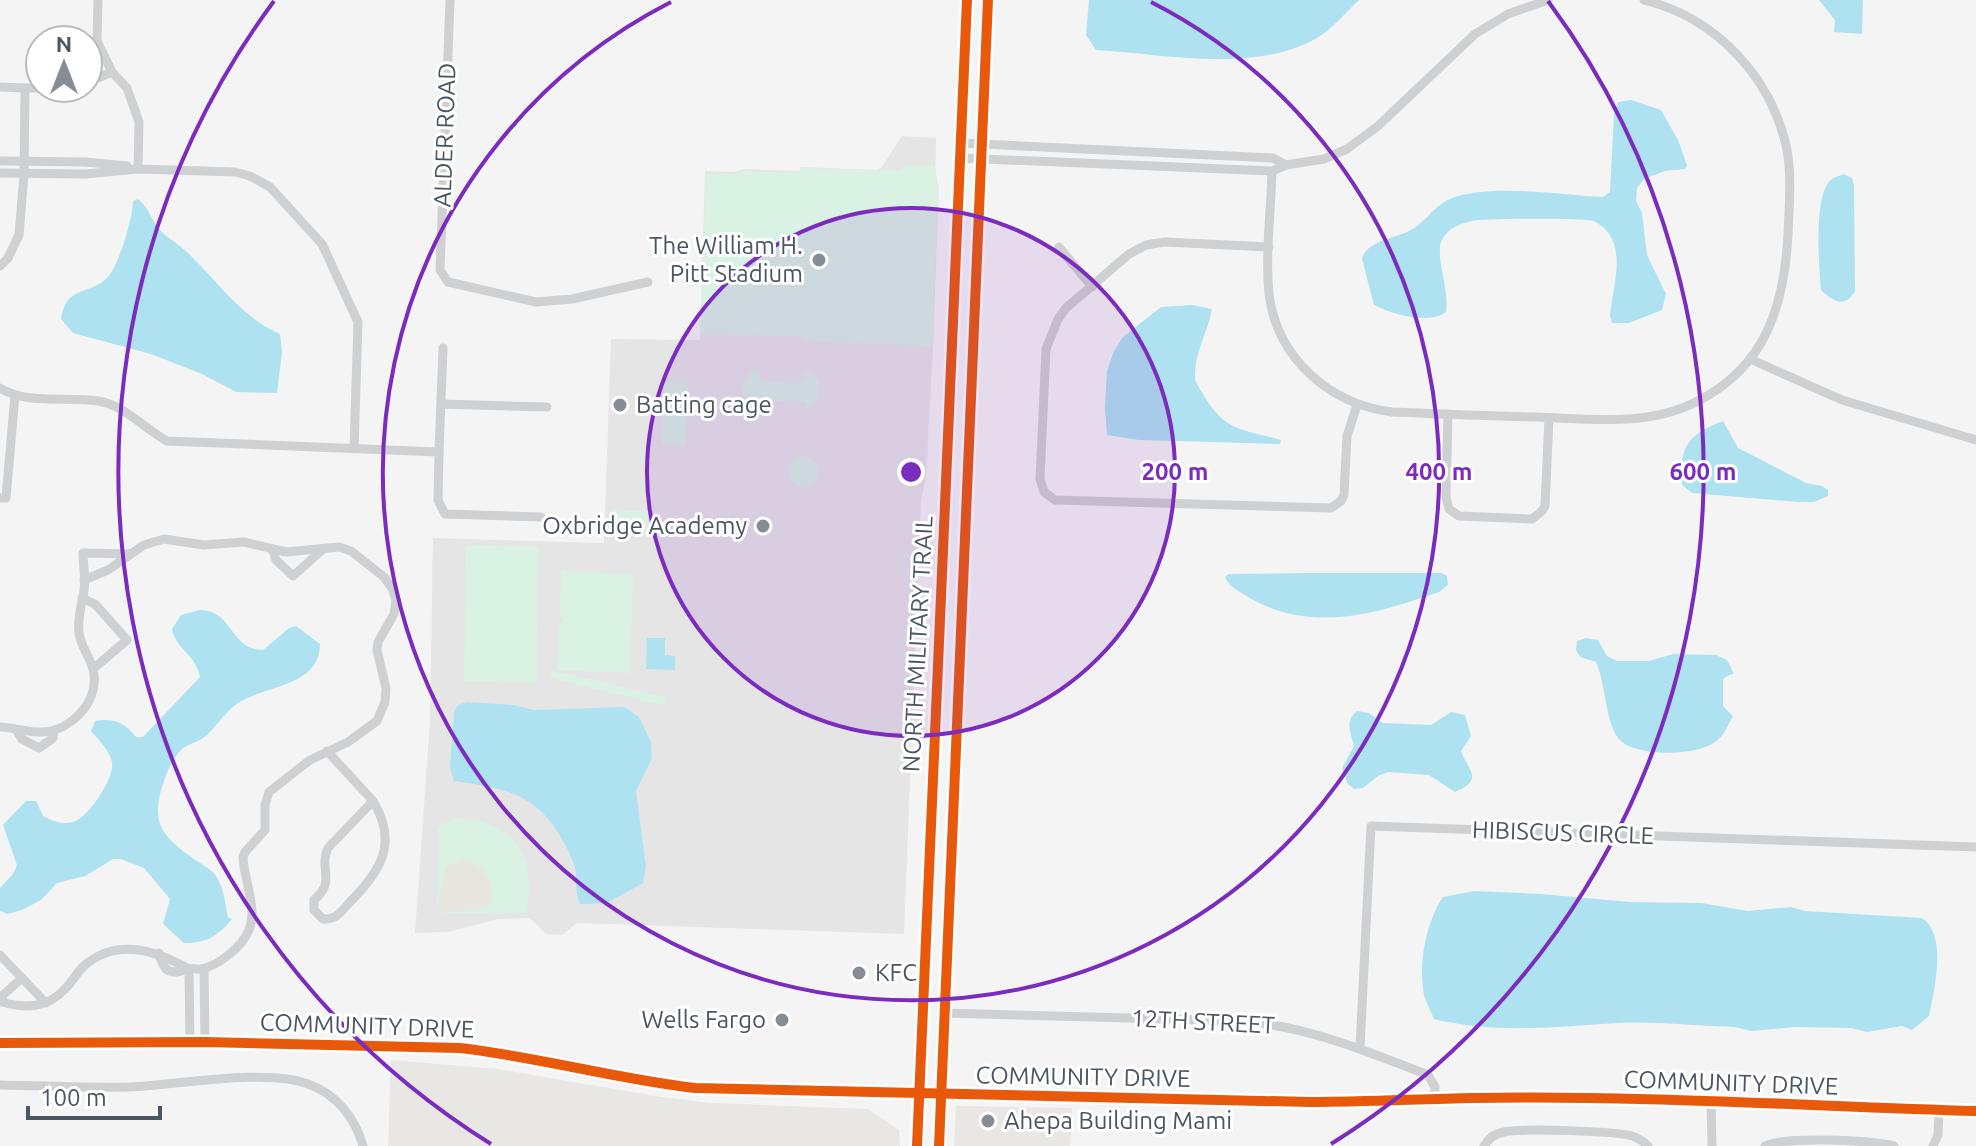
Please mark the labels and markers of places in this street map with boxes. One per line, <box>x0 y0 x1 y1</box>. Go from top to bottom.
place label: The William H. Pitt Stadium <box>649 232 803 287</box>
marker: The William H. Pitt Stadium <box>810 251 828 269</box>
place label: Batting cage <box>636 391 772 418</box>
marker: Batting cage <box>611 396 629 414</box>
centre of rings <box>897 458 925 486</box>
place label: Oxbridge Academy <box>542 512 747 539</box>
marker: Oxbridge Academy <box>754 517 772 535</box>
place label: KFC <box>875 959 917 986</box>
marker: KFC <box>850 964 868 982</box>
place label: Wells Fargo <box>641 1006 766 1033</box>
marker: Wells Fargo <box>773 1011 791 1029</box>
place label: Ahepa Building Mami <box>1004 1107 1232 1134</box>
marker: Ahepa Building Mami <box>979 1112 997 1130</box>

